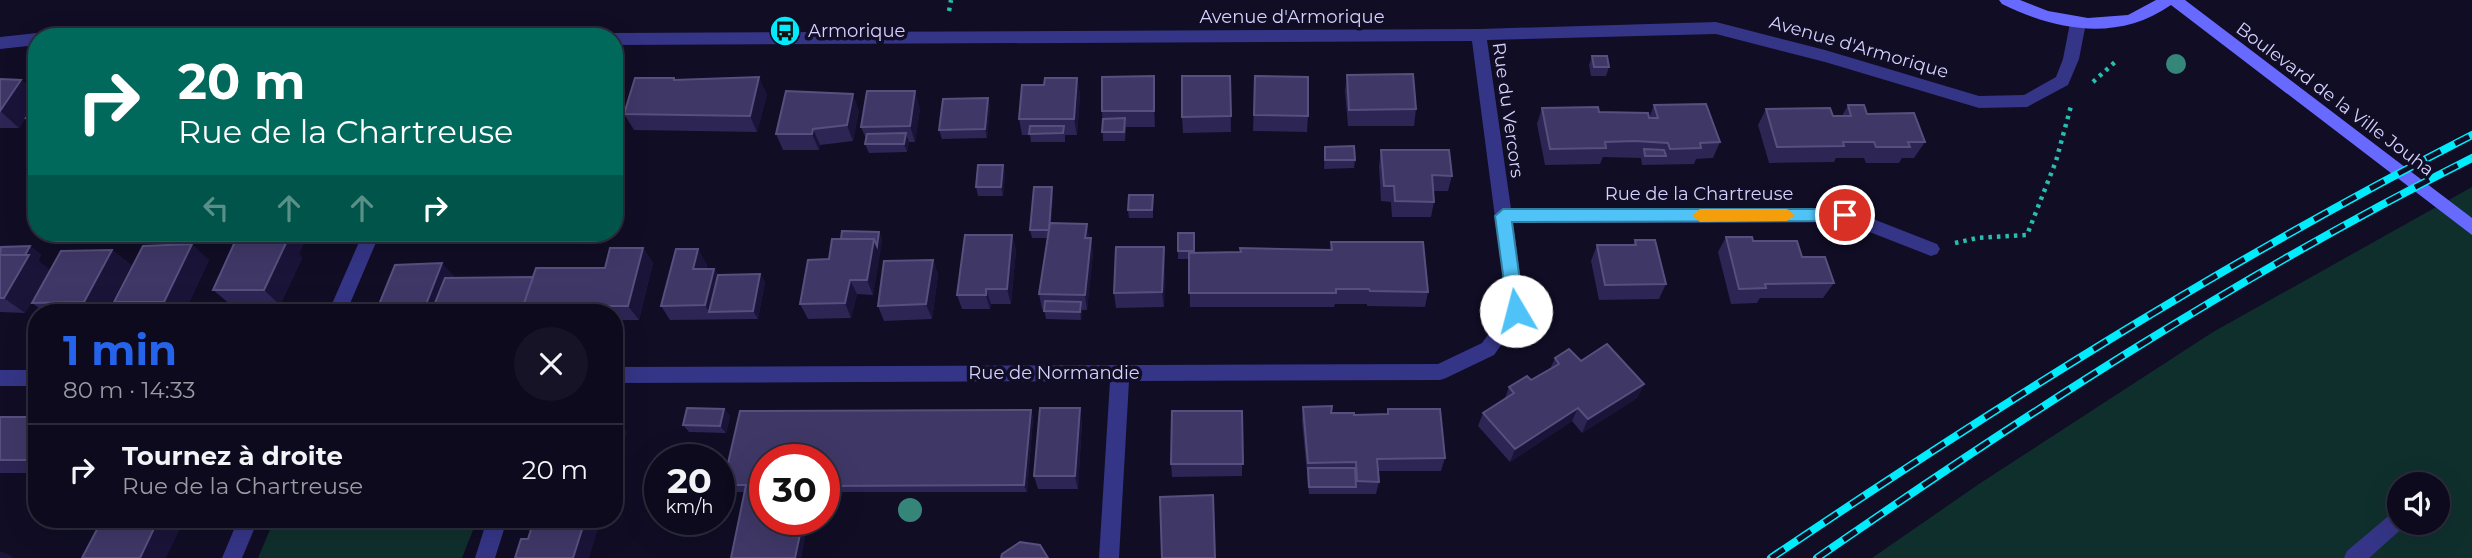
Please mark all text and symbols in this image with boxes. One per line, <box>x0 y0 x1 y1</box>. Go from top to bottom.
street label: Avenue d'Armorique <box>1199 6 1385 28</box>
street label: Avenue d'Armorique <box>1767 11 1951 83</box>
bus stop icon: Armorique <box>768 14 802 48</box>
street label: Boulevard de la Ville Jouha <box>2232 17 2438 181</box>
place label: Armorique <box>808 20 906 42</box>
street label: Rue du Vercors <box>1488 41 1528 179</box>
text: 20 m <box>178 52 305 111</box>
icon: right <box>63 56 154 147</box>
text: Rue de la Chartreuse <box>178 112 513 151</box>
street label: Rue de la Chartreuse <box>1605 183 1793 205</box>
pin <box>1815 185 1875 245</box>
icon: left <box>197 189 235 227</box>
icon: ahead <box>270 189 308 227</box>
icon: ahead <box>343 189 381 227</box>
icon: right <box>416 189 454 227</box>
icon: arrive <box>1826 196 1864 234</box>
position arrow <box>1479 274 1553 348</box>
text: 1 min <box>63 324 177 376</box>
button: close <box>514 327 588 401</box>
street label: Rue de Normandie <box>968 362 1140 384</box>
text: 80 m · 14:33 <box>63 376 196 404</box>
text: Tournez à droite <box>122 440 343 472</box>
speed limit sign: 30 <box>749 444 840 535</box>
icon: right <box>63 451 101 489</box>
text: 20 m <box>522 454 588 486</box>
text: 20 <box>667 459 712 502</box>
text: Rue de la Chartreuse <box>122 472 363 500</box>
map controls <box>2387 472 2450 535</box>
button: sound <box>2387 472 2450 535</box>
text: km/h <box>665 496 714 518</box>

